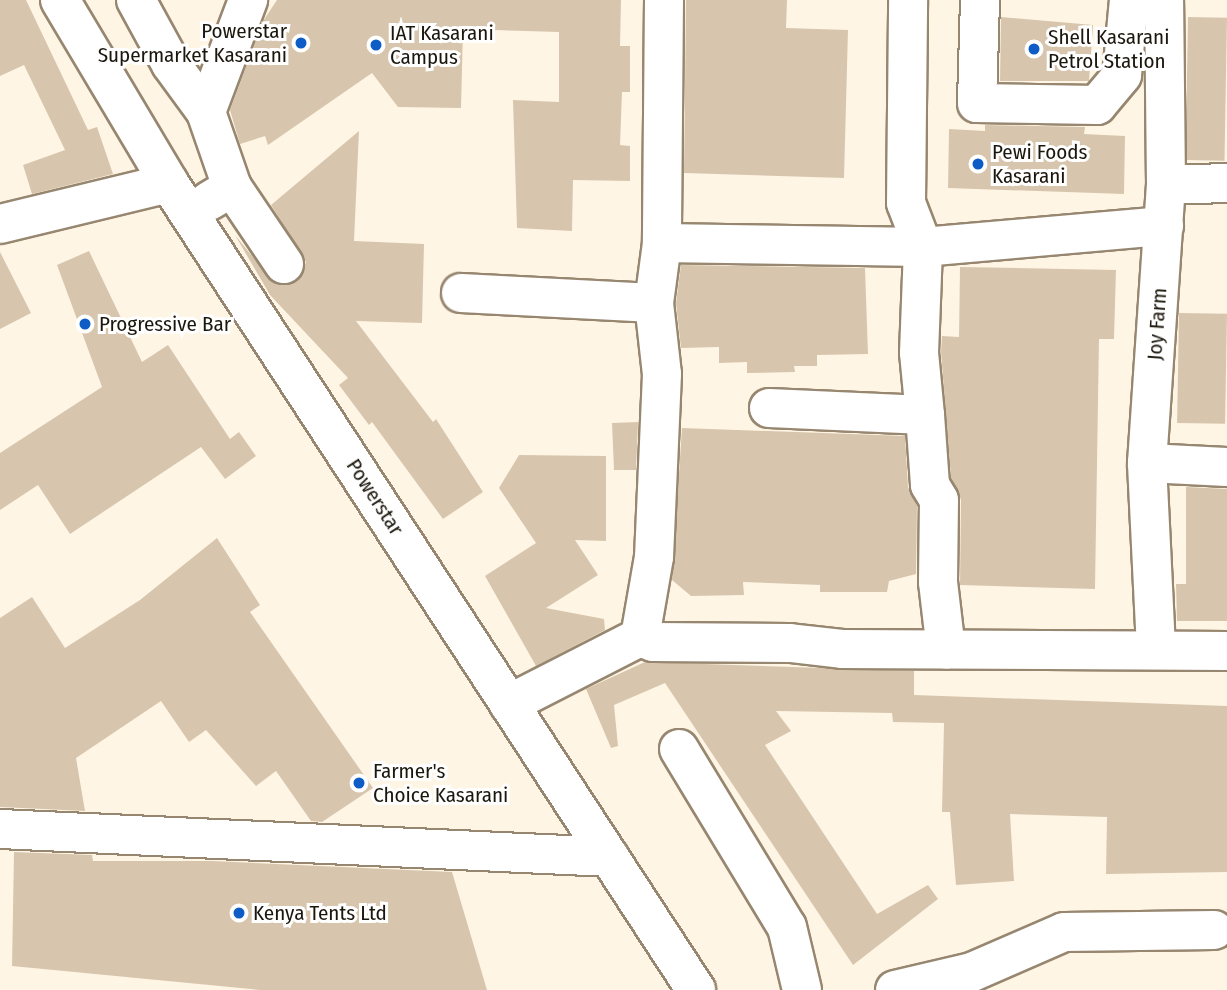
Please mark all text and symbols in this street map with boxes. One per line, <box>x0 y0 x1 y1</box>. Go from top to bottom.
place label: Powerstar Supermarket Kasarani <box>98 18 287 68</box>
place label: IAT Kasarani Campus <box>390 20 494 70</box>
place label: Shell Kasarani Petrol Station <box>1048 24 1169 74</box>
marker: Powerstar Supermarket Kasarani <box>293 35 309 51</box>
marker: IAT Kasarani Campus <box>368 37 384 53</box>
marker: Shell Kasarani Petrol Station <box>1026 41 1042 57</box>
place label: Pewi Foods Kasarani <box>992 139 1087 189</box>
marker: Pewi Foods Kasarani <box>970 156 986 172</box>
street label: Joy Farm <box>1142 287 1172 361</box>
place label: Progressive Bar <box>99 311 231 337</box>
marker: Progressive Bar <box>77 316 93 332</box>
street label: Powerstar <box>341 454 409 540</box>
place label: Farmer's Choice Kasarani <box>373 758 508 808</box>
marker: Farmer's Choice Kasarani <box>351 775 367 791</box>
place label: Kenya Tents Ltd <box>253 900 387 926</box>
marker: Kenya Tents Ltd <box>231 905 247 921</box>

